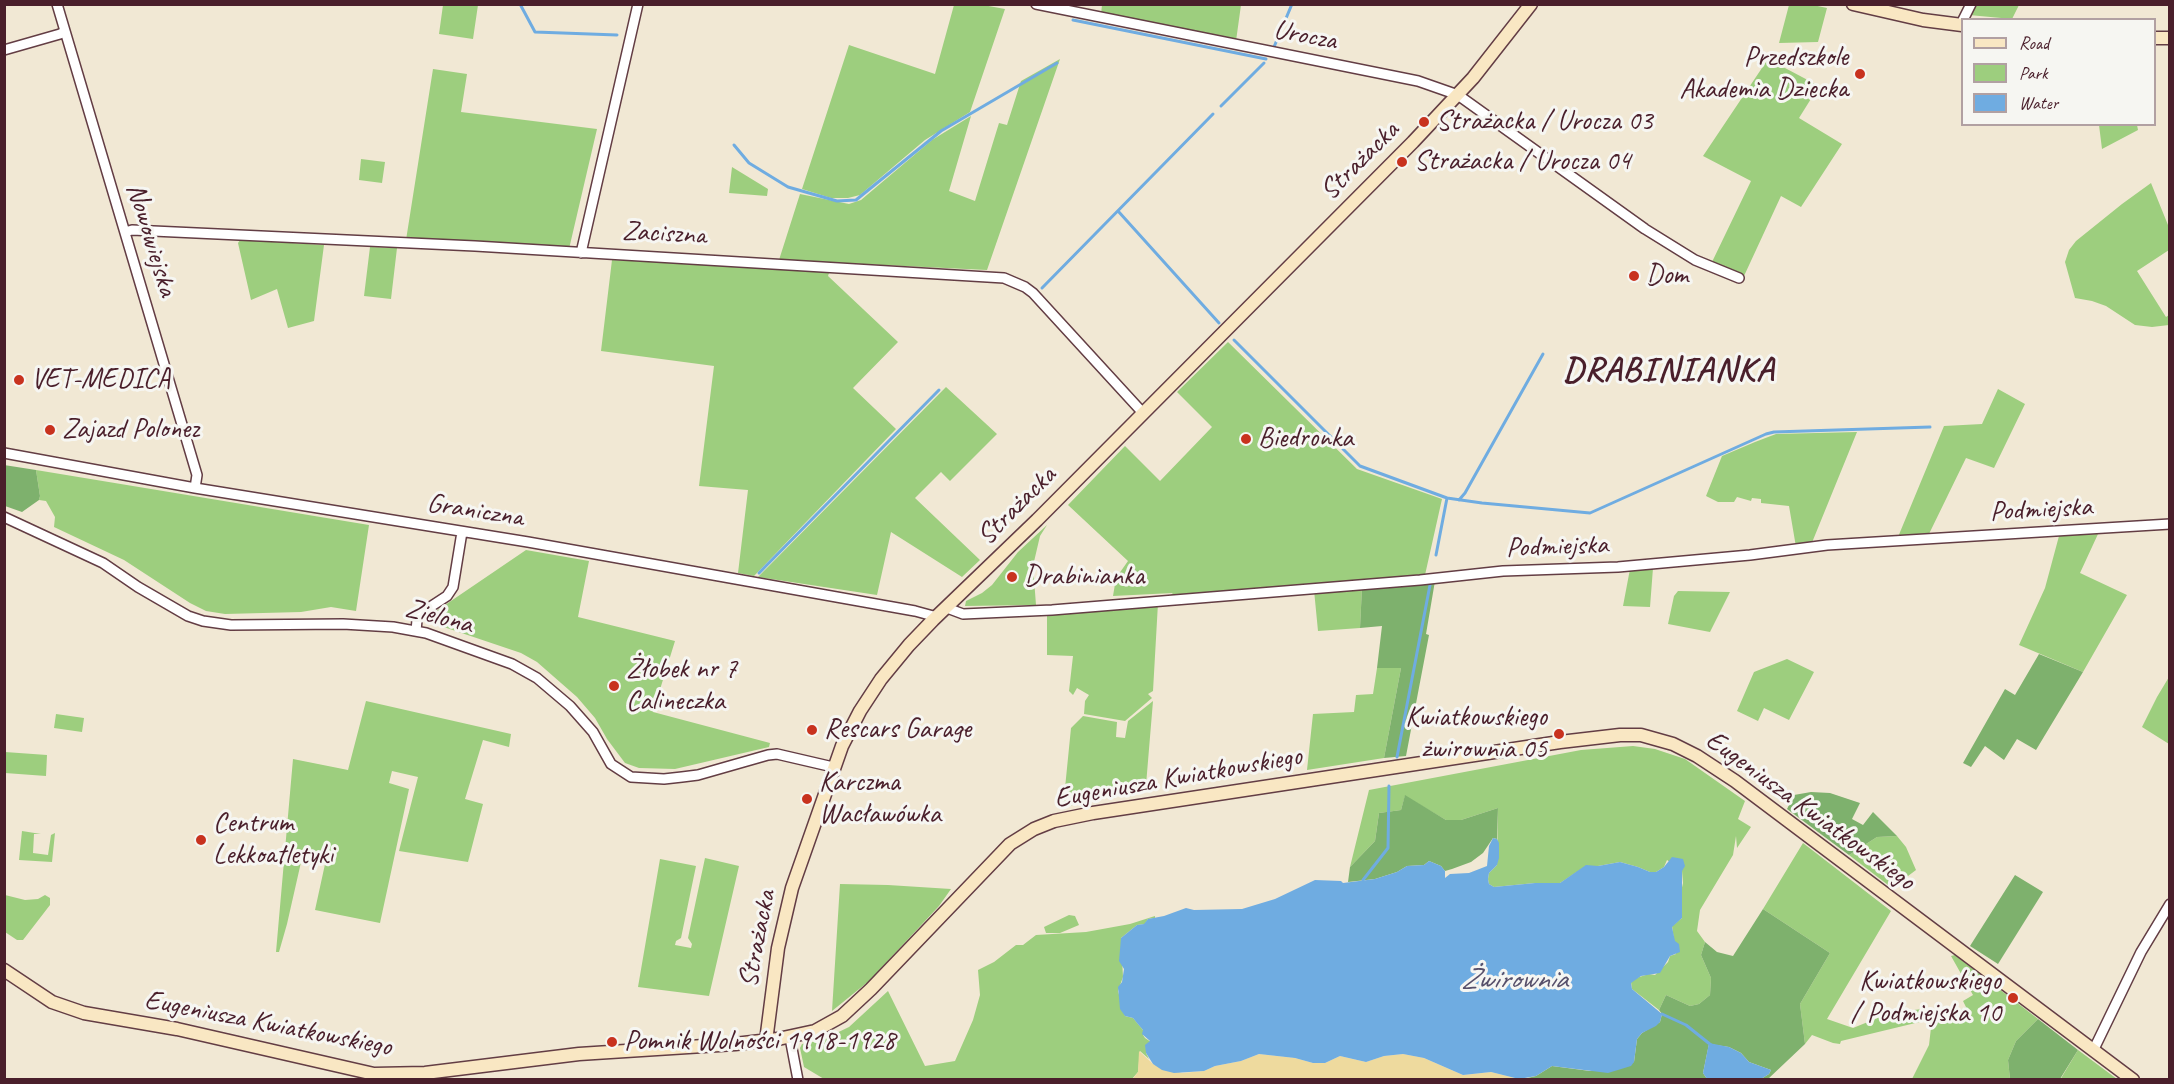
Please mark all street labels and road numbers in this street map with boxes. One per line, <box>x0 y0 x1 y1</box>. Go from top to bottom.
street label: Urocza <box>1271 13 1339 59</box>
street label: Strażacka <box>1313 114 1407 208</box>
street label: Nowowiejska <box>118 180 184 300</box>
street label: Zaciszna <box>621 215 707 253</box>
street label: Strażacka <box>970 459 1064 553</box>
street label: Graniczna <box>424 487 526 535</box>
street label: Podmiejska <box>1989 491 2093 529</box>
street label: Podmiejska <box>1505 528 1609 566</box>
street label: Zielona <box>402 592 476 642</box>
street label: Eugeniusza Kwiatkowskiego <box>1699 724 1921 898</box>
street label: Eugeniusza Kwiatkowskiego <box>1052 740 1304 816</box>
street label: Strażacka <box>732 888 784 990</box>
street label: Eugeniusza Kwiatkowskiego <box>142 984 394 1064</box>

